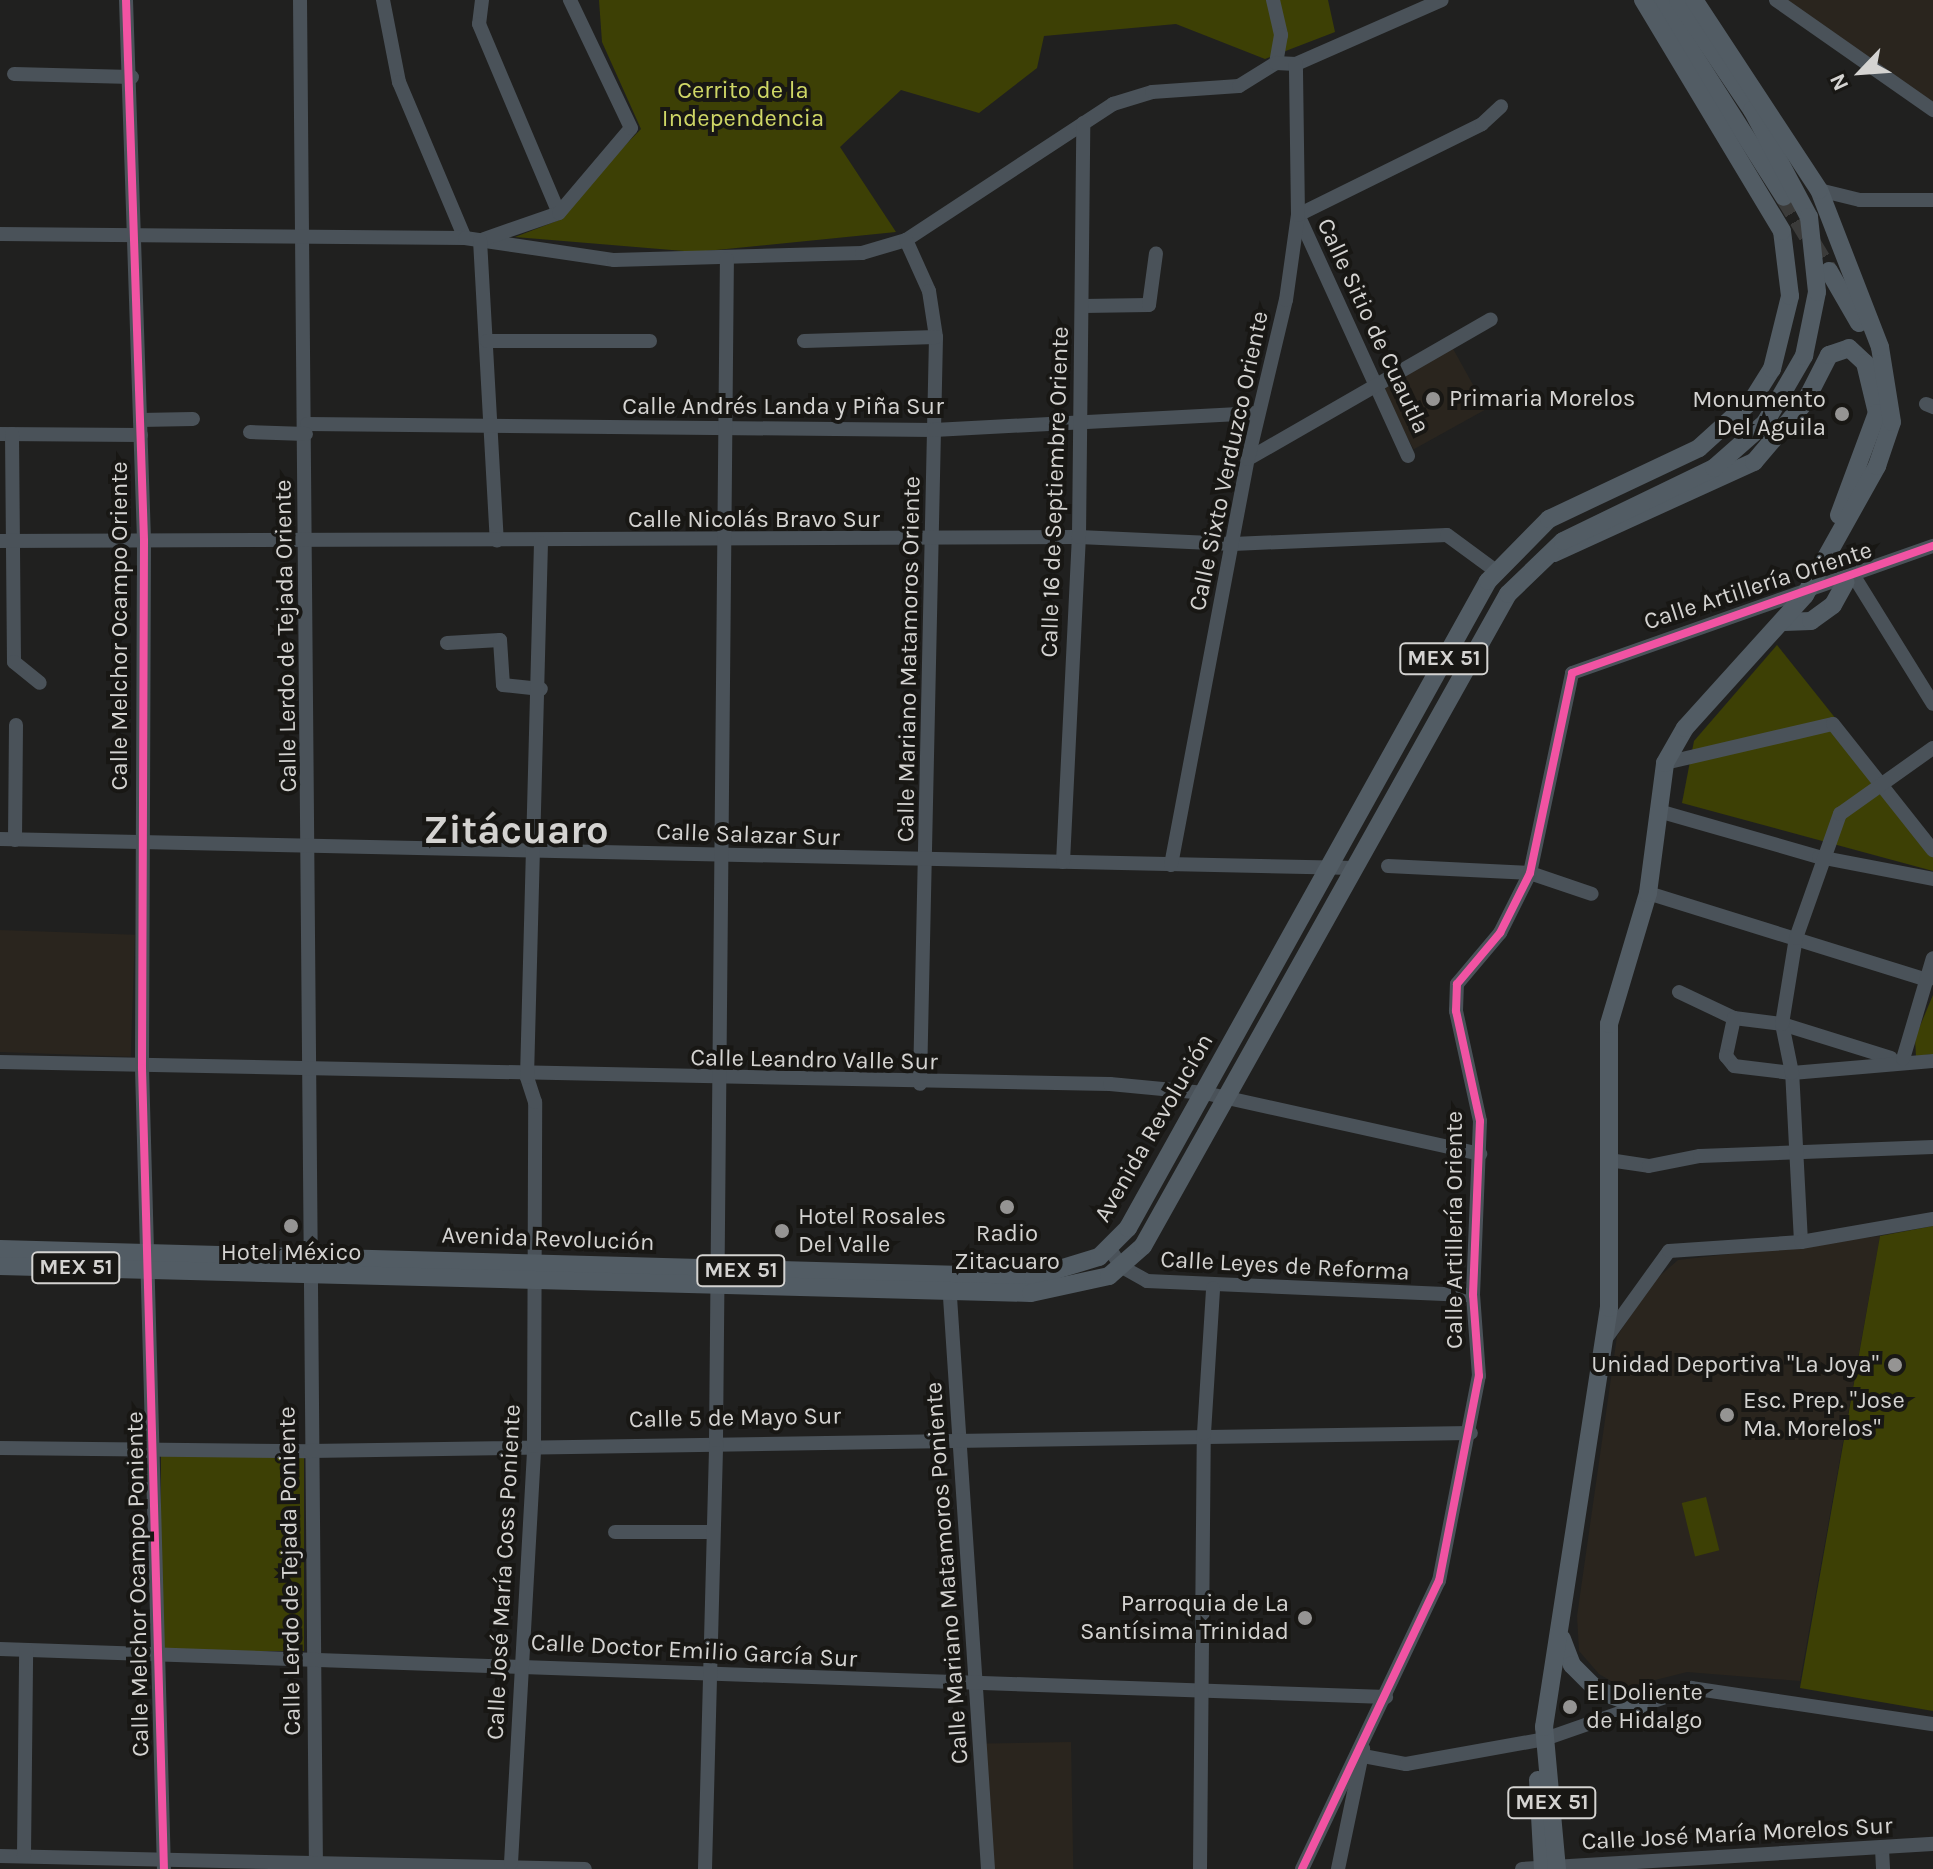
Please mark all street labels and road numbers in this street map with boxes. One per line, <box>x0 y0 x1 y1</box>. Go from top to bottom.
street label: Calle Sitio de Cuautla <box>1310 214 1436 438</box>
street label: Calle Sixto Verduzco Oriente <box>1183 308 1275 614</box>
street label: Calle 16 de Septiembre Oriente <box>1035 326 1075 658</box>
street label: Calle Andrés Landa y Piña Sur <box>622 393 944 421</box>
street label: Calle Melchor Ocampo Oriente <box>106 462 134 790</box>
street label: Calle Mariano Matamoros Oriente <box>891 476 927 842</box>
street label: Calle Lerdo de Tejada Oriente <box>269 479 303 793</box>
street label: Calle Nicolás Bravo Sur <box>628 506 880 534</box>
street label: Calle Artillería Oriente <box>1640 536 1876 636</box>
road number: MEX 51 <box>1398 641 1490 677</box>
street label: Calle Salazar Sur <box>656 817 840 853</box>
street label: Avenida Revolución <box>1088 1029 1220 1227</box>
street label: Calle Leandro Valle Sur <box>690 1043 938 1077</box>
street label: Calle Artillería Oriente <box>1441 1111 1469 1349</box>
street label: Avenida Revolución <box>441 1221 655 1257</box>
street label: Calle Leyes de Reforma <box>1160 1245 1410 1287</box>
road number: MEX 51 <box>30 1250 122 1286</box>
road number: MEX 51 <box>695 1253 787 1289</box>
street label: Calle Mariano Matamoros Poniente <box>919 1381 975 1765</box>
street label: Calle 5 de Mayo Sur <box>629 1402 841 1434</box>
street label: Calle José María Coss Poniente <box>481 1403 527 1741</box>
street label: Calle Lerdo de Tejada Poniente <box>273 1406 307 1736</box>
street label: Calle Melchor Ocampo Poniente <box>121 1411 155 1757</box>
street label: Calle Doctor Emilio García Sur <box>530 1628 858 1674</box>
road number: MEX 51 <box>1506 1785 1598 1821</box>
street label: Calle José María Morelos Sur <box>1581 1811 1893 1857</box>

